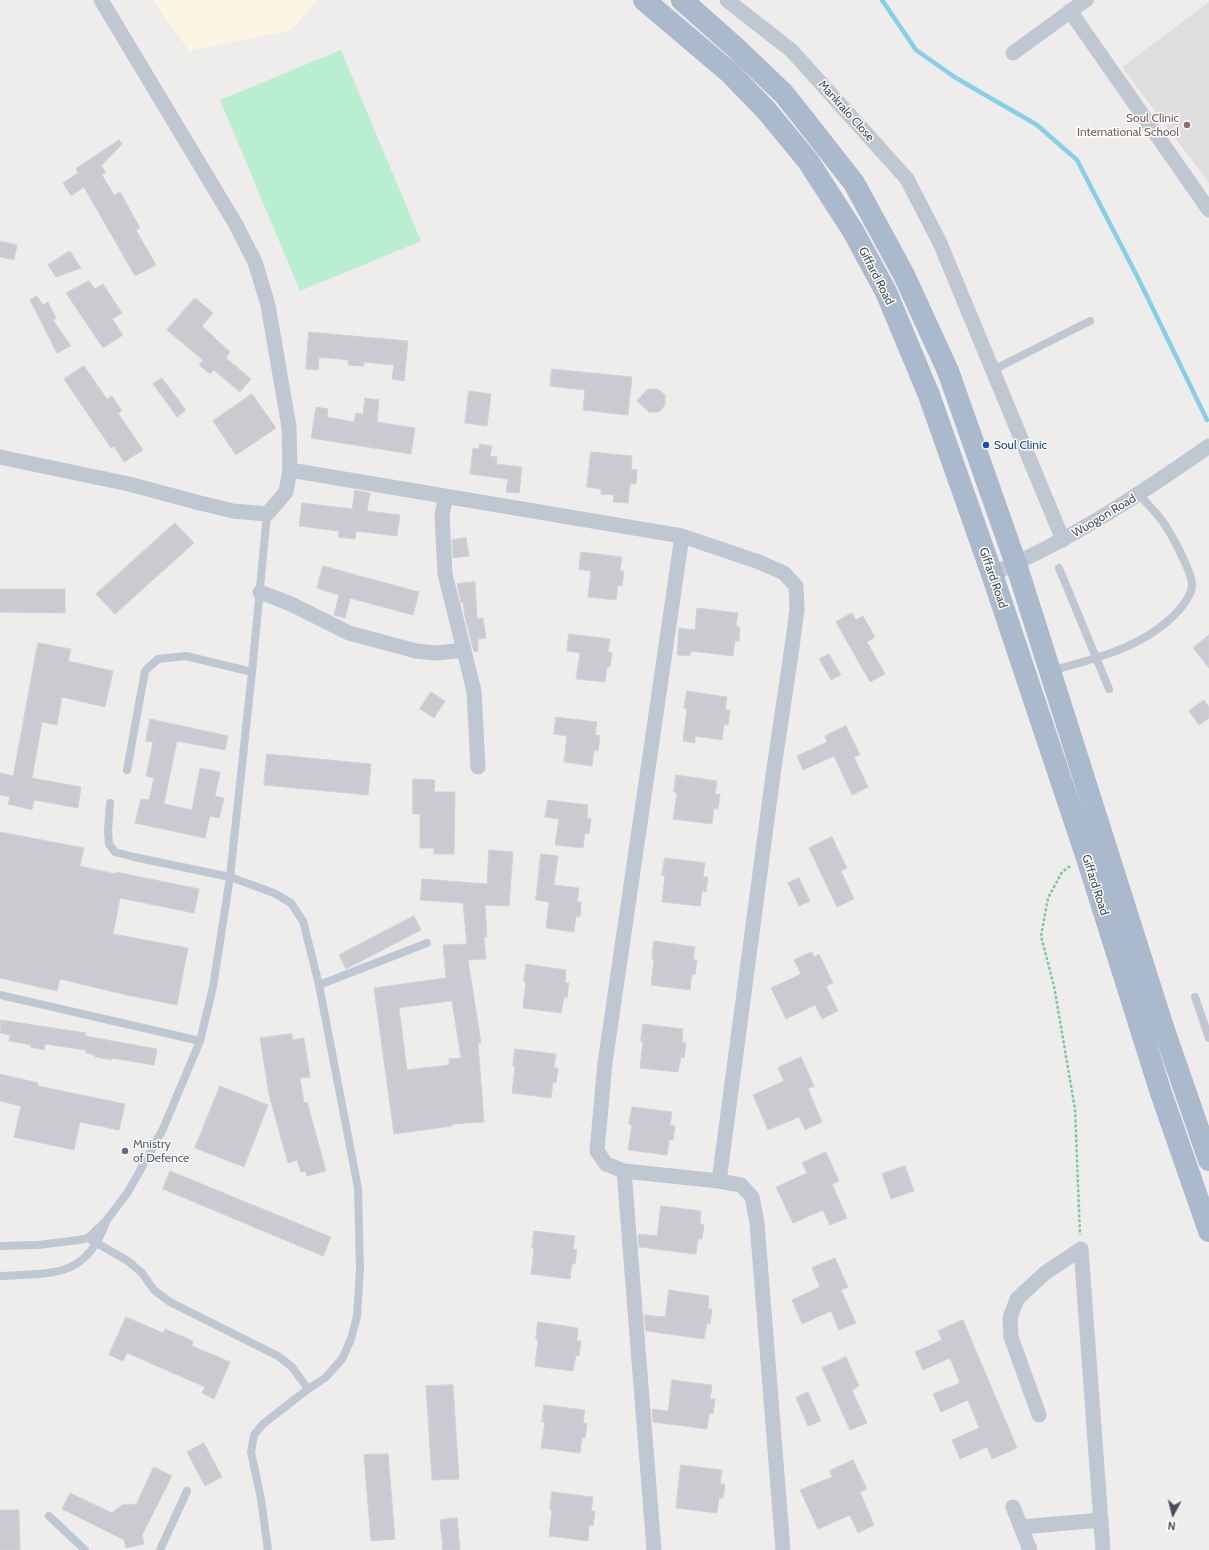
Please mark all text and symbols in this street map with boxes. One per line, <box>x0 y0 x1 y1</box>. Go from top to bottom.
street label: Mankralo Close <box>815 78 877 144</box>
place label: Soul Clinic International School <box>1077 111 1179 139</box>
marker: Soul Clinic International School <box>1182 120 1192 130</box>
street label: Giffard Road <box>855 245 897 307</box>
place label: Soul Clinic <box>994 438 1047 452</box>
marker: Soul Clinic <box>981 440 991 450</box>
street label: Wuogon Road <box>1069 491 1139 541</box>
street label: Giffard Road <box>976 546 1010 610</box>
street label: Giffard Road <box>1078 853 1112 917</box>
place label: Mnistry of Defence <box>133 1137 189 1165</box>
marker: Mnistry of Defence <box>120 1146 130 1156</box>
north arrow <box>1153 1494 1193 1534</box>
text: N <box>1167 1518 1176 1533</box>

